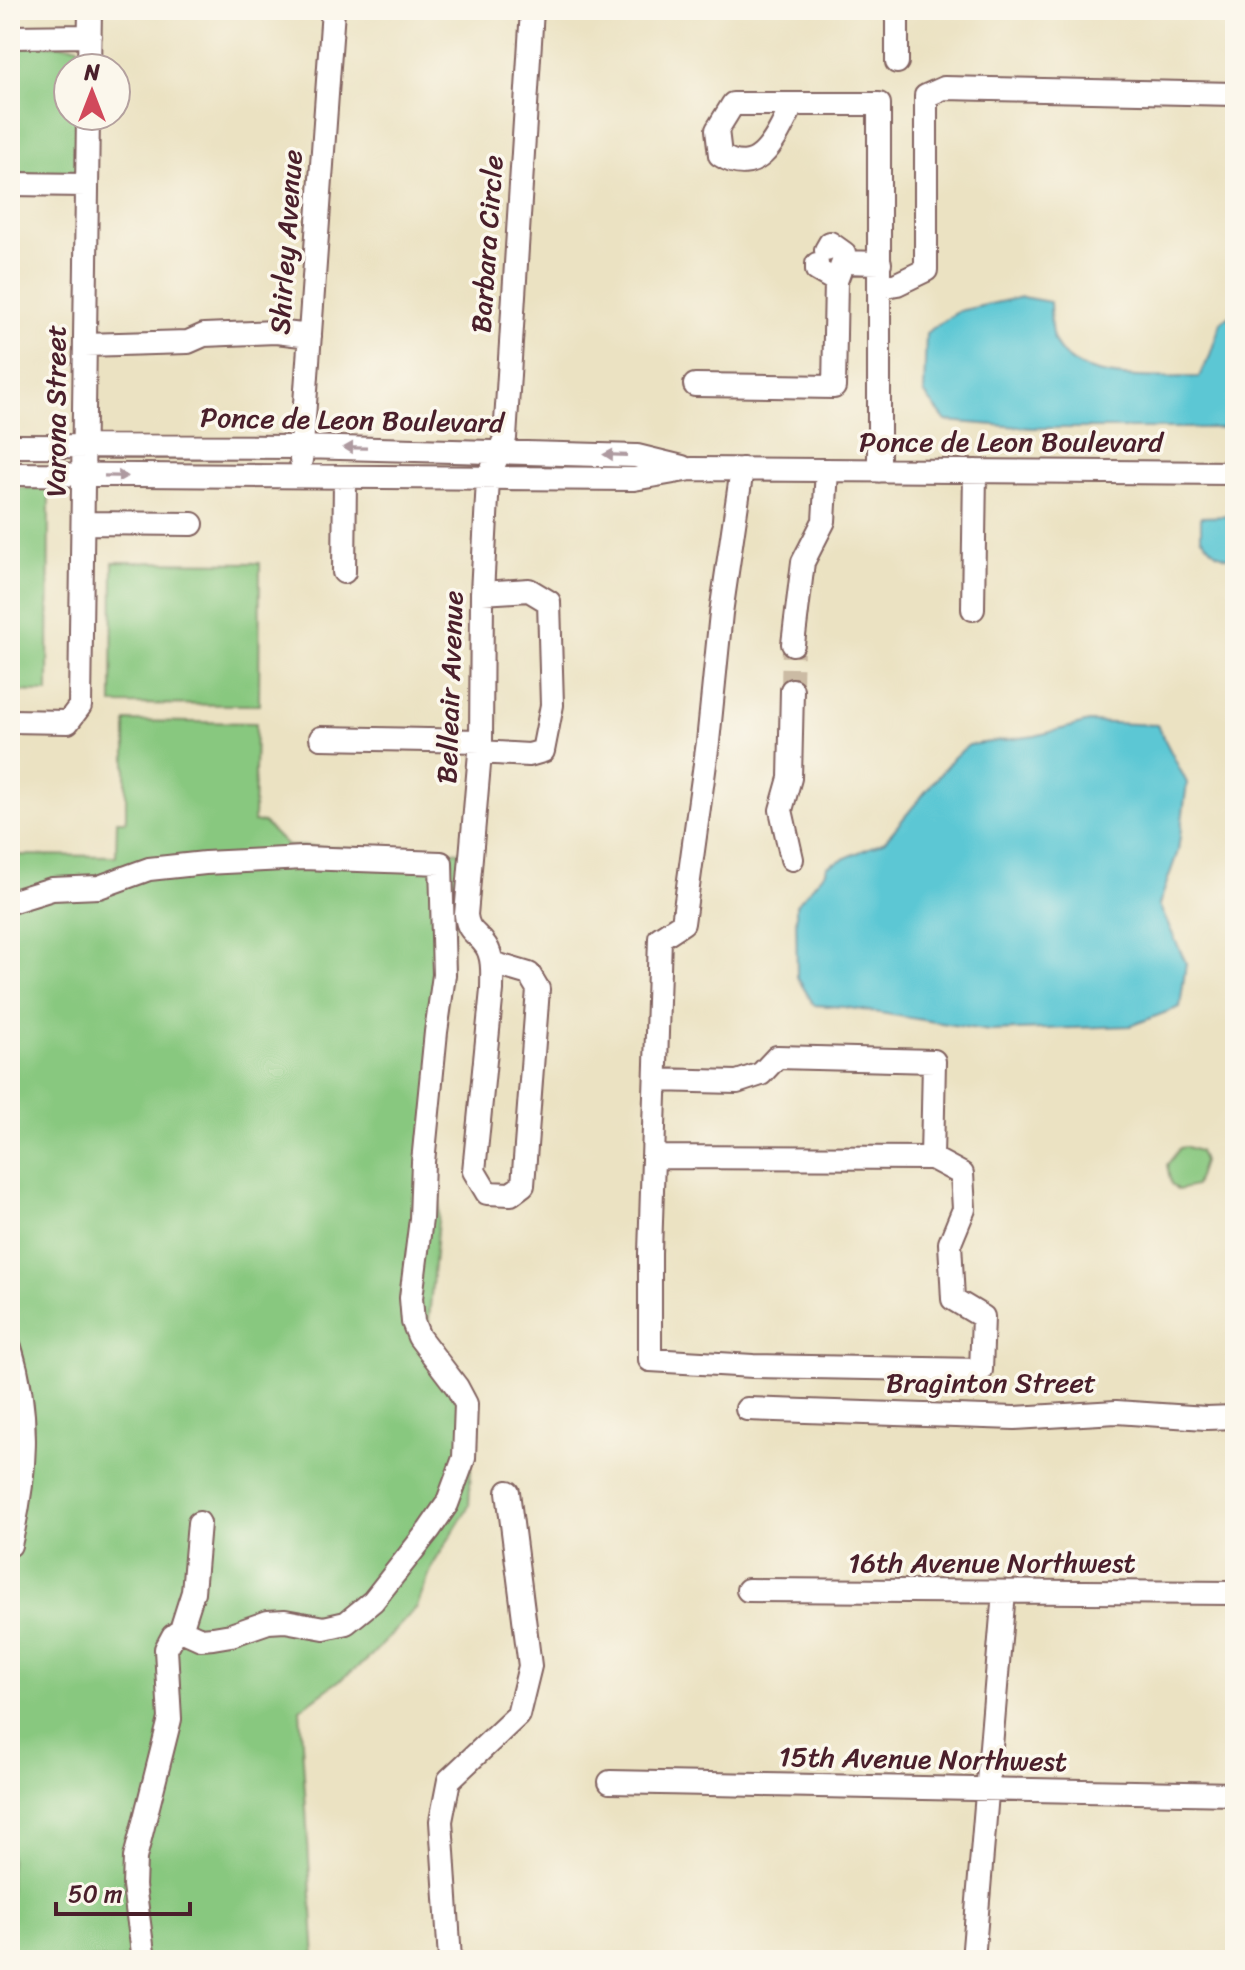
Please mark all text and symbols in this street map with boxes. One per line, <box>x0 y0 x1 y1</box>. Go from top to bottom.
north arrow <box>52 52 132 132</box>
text: N <box>83 53 100 92</box>
street label: Shirley Avenue <box>255 148 317 336</box>
street label: Barbara Circle <box>456 153 518 335</box>
street label: Varona Street <box>31 325 80 497</box>
street label: Ponce de Leon Boulevard <box>200 393 507 447</box>
street label: Ponce de Leon Boulevard <box>859 417 1165 466</box>
one-way arrow <box>342 442 367 455</box>
one-way arrow <box>602 449 627 461</box>
one-way arrow <box>104 470 129 482</box>
street label: Belleair Avenue <box>422 590 478 784</box>
street label: Braginton Street <box>886 1358 1096 1407</box>
street label: 16th Avenue Northwest <box>848 1538 1136 1587</box>
street label: 15th Avenue Northwest <box>778 1732 1068 1786</box>
scale bar <box>56 1866 190 1916</box>
text: 50 m <box>68 1873 123 1915</box>

